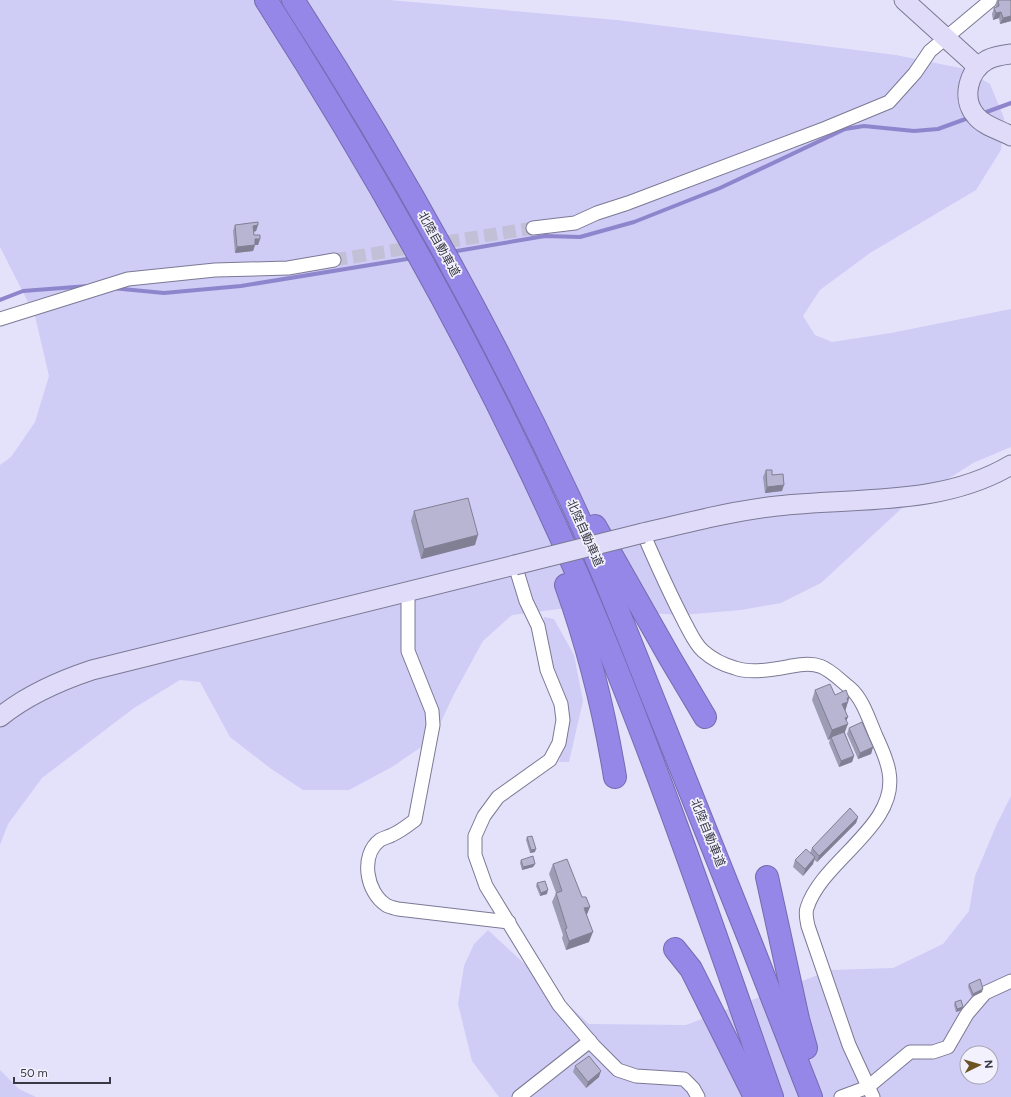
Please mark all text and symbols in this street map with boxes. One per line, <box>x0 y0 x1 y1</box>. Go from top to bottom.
street label: 北陸自動車道 <box>415 209 463 279</box>
street label: 北陸自動車道 <box>564 497 606 569</box>
street label: 北陸自動車道 <box>688 797 728 869</box>
north arrow <box>959 1045 999 1085</box>
scale bar <box>14 1059 110 1085</box>
text: N <box>982 1059 995 1069</box>
text: 50 m <box>20 1066 48 1080</box>

